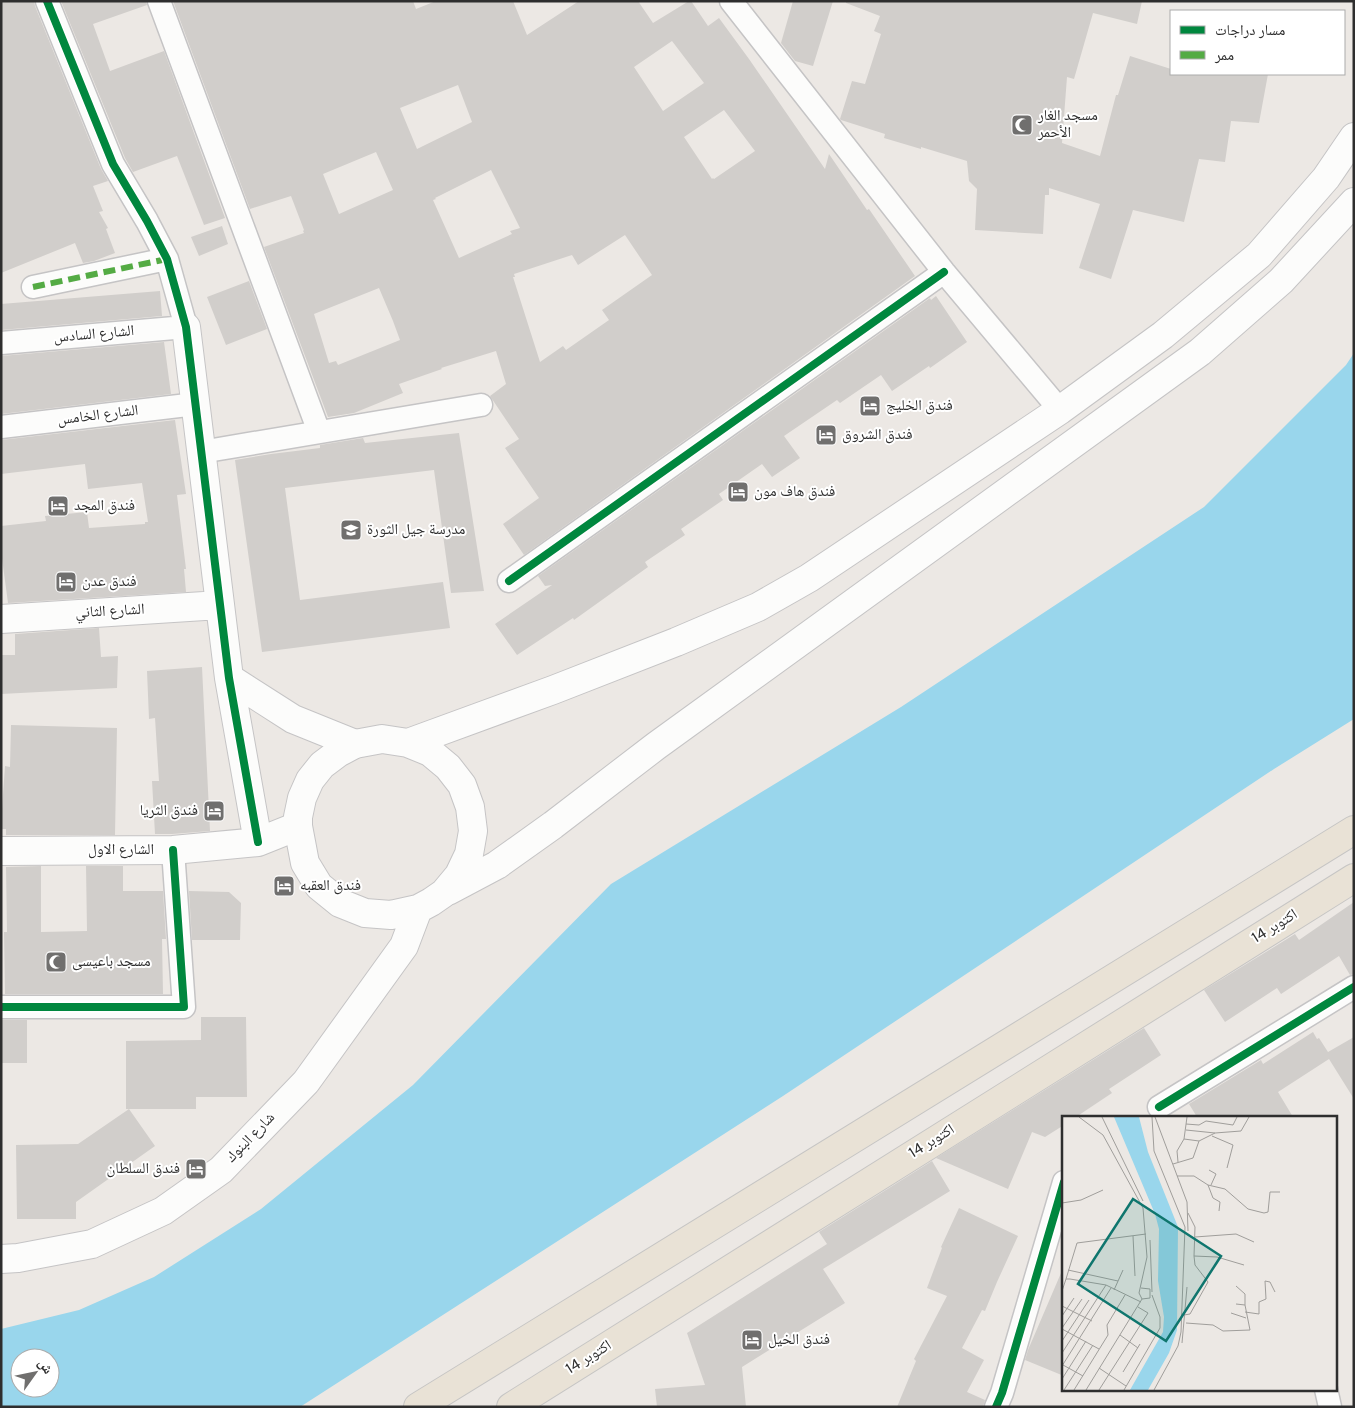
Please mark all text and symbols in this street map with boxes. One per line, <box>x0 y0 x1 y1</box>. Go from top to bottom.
legend <box>1170 10 1345 75</box>
text: مسار دراجات <box>1215 22 1286 41</box>
text: ممر <box>1214 47 1234 66</box>
place label: مسجد الغار الأحمر <box>1037 107 1098 143</box>
mosque icon: مسجد الغار الأحمر <box>1010 113 1034 137</box>
street label: الشارع السادس <box>53 322 135 348</box>
hotel icon: فندق الخليج <box>858 394 882 418</box>
place label: فندق الخليج <box>886 397 953 416</box>
street label: الشارع الخامس <box>56 402 140 430</box>
hotel icon: فندق الشروق <box>814 423 838 447</box>
place label: فندق الشروق <box>842 426 913 445</box>
hotel icon: فندق هاف مون <box>726 480 750 504</box>
place label: فندق هاف مون <box>754 483 835 502</box>
hotel icon: فندق المجد <box>46 494 70 518</box>
place label: فندق المجد <box>74 497 135 516</box>
school or university icon: مدرسة جيل الثورة <box>339 518 363 542</box>
place label: مدرسة جيل الثورة <box>367 521 465 540</box>
hotel icon: فندق عدن <box>54 570 78 594</box>
place label: فندق عدن <box>82 573 137 592</box>
street label: الشارع الثاني <box>75 601 145 624</box>
hotel icon: فندق الثريا <box>202 799 226 823</box>
place label: فندق الثريا <box>140 802 198 821</box>
street label: الشارع الاول <box>88 841 154 860</box>
hotel icon: فندق العقبه <box>272 874 296 898</box>
place label: فندق العقبه <box>300 877 361 896</box>
street label: 14 اكتوبر <box>1249 906 1301 948</box>
mosque icon: مسجد باعيسى <box>44 950 68 974</box>
place label: مسجد باعيسى <box>72 953 151 972</box>
street label: شارع البنوك <box>222 1109 280 1167</box>
inset map <box>1062 1116 1338 1390</box>
street label: 14 اكتوبر <box>906 1121 958 1163</box>
hotel icon: فندق السلطان <box>184 1157 208 1181</box>
place label: فندق السلطان <box>107 1160 180 1179</box>
hotel icon: فندق الخيل <box>740 1328 764 1352</box>
place label: فندق الخيل <box>768 1331 830 1350</box>
street label: 14 اكتوبر <box>563 1337 615 1379</box>
north arrow <box>10 1348 60 1398</box>
text: ش <box>33 1356 56 1378</box>

